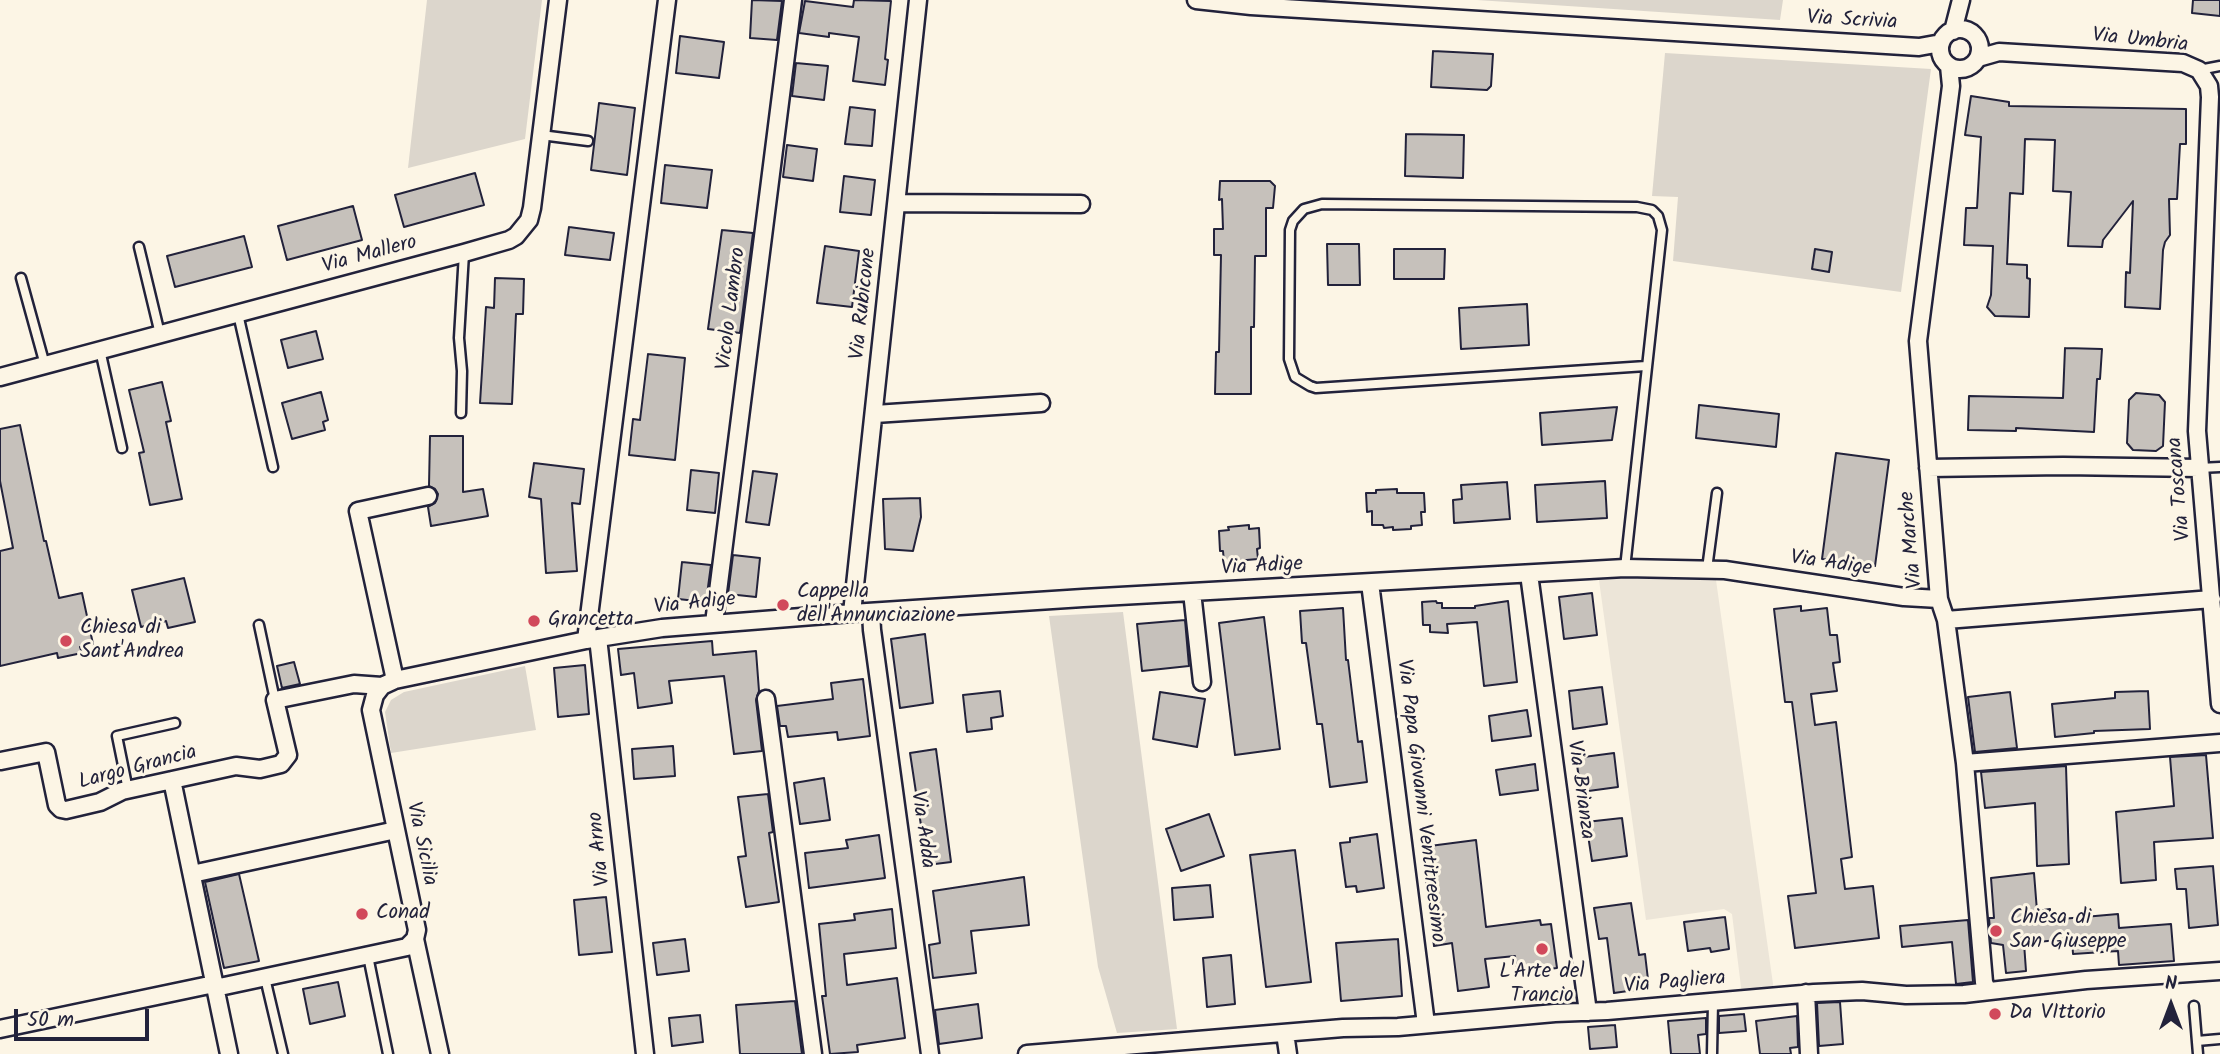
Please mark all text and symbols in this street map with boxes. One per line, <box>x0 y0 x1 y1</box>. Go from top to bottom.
street label: Via Scrivia <box>1806 7 1898 37</box>
street label: Via Umbria <box>2091 24 2189 60</box>
street label: Via Mallero <box>320 231 420 281</box>
street label: Vicolo Lambro <box>713 246 753 372</box>
street label: Via Rubicone <box>847 247 883 361</box>
street label: Via Toscana <box>2164 436 2198 542</box>
street label: Via Marche <box>1896 490 1930 590</box>
street label: Via Adige <box>1789 547 1873 583</box>
street label: Via Adige <box>1220 553 1304 583</box>
place label: Cappella dell'Annunciazione <box>797 580 955 630</box>
street label: Via Adige <box>653 588 737 622</box>
marker: Cappella dell'Annunciazione <box>775 597 791 613</box>
place label: Grancetta <box>548 608 634 634</box>
marker: Grancetta <box>526 613 542 629</box>
place label: Chiesa di Sant'Andrea <box>80 616 184 666</box>
marker: Chiesa di Sant'Andrea <box>58 633 74 649</box>
street label: Via Papa Giovanni Ventitreesimo <box>1389 658 1449 944</box>
street label: Via Brianza <box>1560 739 1598 841</box>
street label: Largo Grancia <box>76 741 200 797</box>
street label: Via Adda <box>903 790 939 870</box>
street label: Via Sicilia <box>399 800 441 888</box>
street label: Via Arno <box>585 810 617 888</box>
place label: Conad <box>376 901 430 927</box>
marker: Conad <box>354 906 370 922</box>
place label: Chiesa di San Giuseppe <box>2010 906 2126 956</box>
marker: Chiesa di San Giuseppe <box>1988 923 2004 939</box>
marker: L'Arte del Trancio <box>1534 941 1550 957</box>
place label: L'Arte del Trancio <box>1499 960 1585 1010</box>
street label: Via Pagliera <box>1623 967 1727 1001</box>
text: N <box>2165 969 2177 999</box>
north arrow <box>2136 970 2206 1040</box>
scale bar <box>18 995 152 1038</box>
place label: Da VIttorio <box>2009 1001 2106 1027</box>
text: 50 m <box>27 1004 74 1037</box>
marker: Da VIttorio <box>1987 1006 2003 1022</box>

